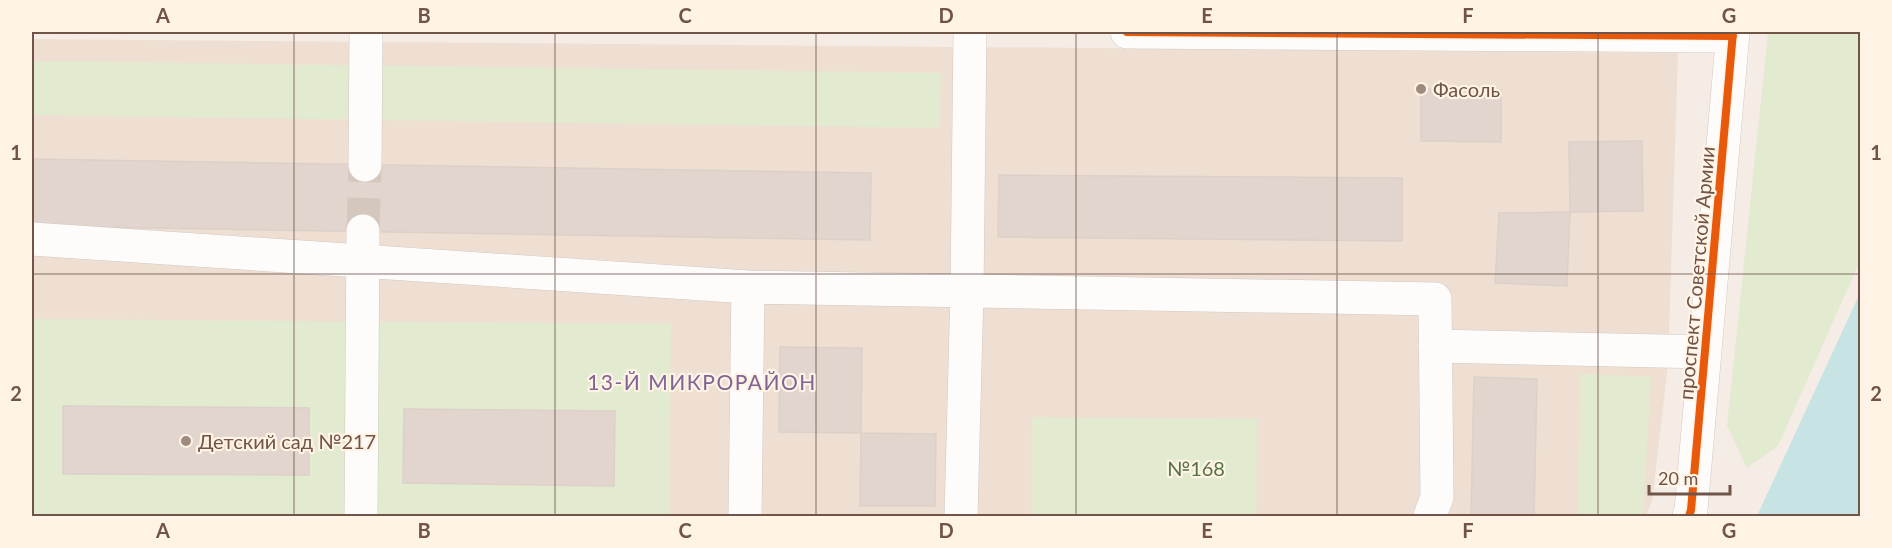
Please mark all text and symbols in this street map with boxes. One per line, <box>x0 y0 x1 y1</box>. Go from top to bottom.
text: A <box>155 3 170 27</box>
text: B <box>417 3 431 27</box>
text: C <box>678 3 692 27</box>
text: D <box>938 3 954 27</box>
text: E <box>1201 3 1213 27</box>
text: F <box>1462 3 1474 27</box>
text: G <box>1722 3 1736 27</box>
place label: Фасоль <box>1433 77 1500 101</box>
marker: Фасоль <box>1414 82 1428 96</box>
text: 1 <box>10 140 22 164</box>
text: 1 <box>1870 140 1882 164</box>
street label: проспект Советской Армии <box>1673 145 1719 401</box>
district label: 13-Й МИКРОРАЙОН <box>587 369 817 394</box>
text: 2 <box>10 381 22 405</box>
text: 2 <box>1870 381 1882 405</box>
place label: Детский сад №217 <box>198 429 376 453</box>
marker: Детский сад №217 <box>179 434 193 448</box>
park label: №168 <box>1167 456 1225 480</box>
scale bar <box>1649 458 1730 496</box>
text: 20 m <box>1658 467 1698 489</box>
text: A <box>155 518 170 542</box>
text: B <box>417 518 431 542</box>
text: C <box>678 518 692 542</box>
text: D <box>938 518 954 542</box>
text: E <box>1201 518 1213 542</box>
text: F <box>1462 518 1474 542</box>
text: G <box>1722 518 1736 542</box>

